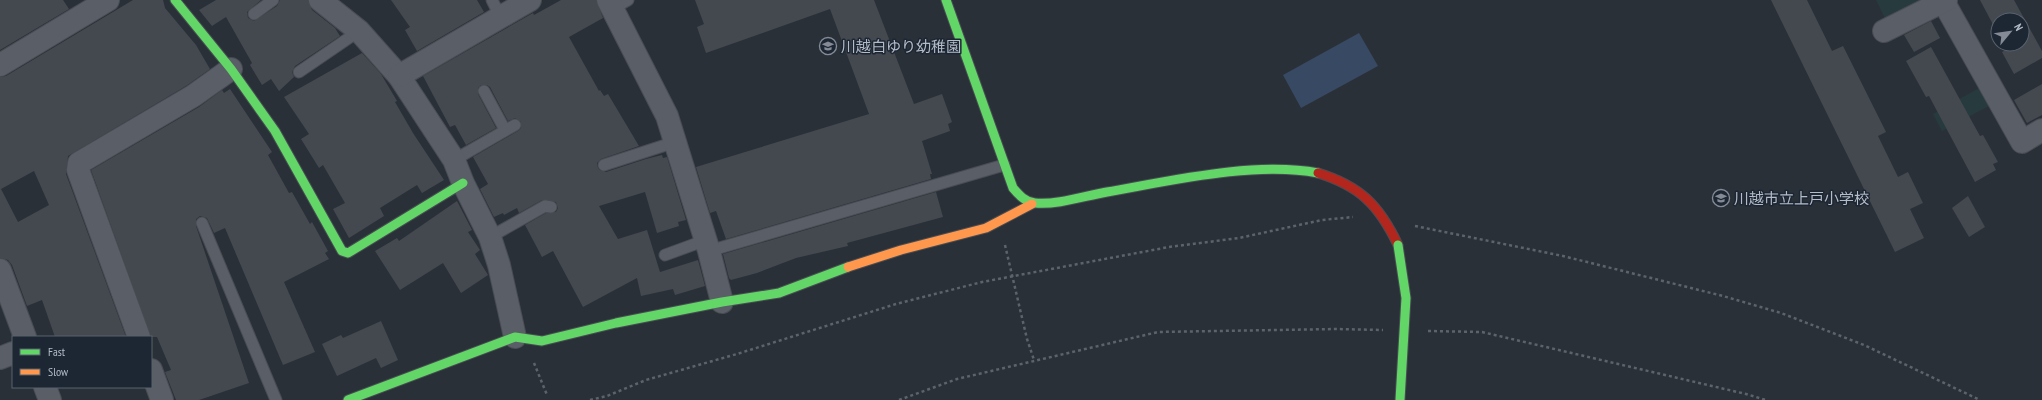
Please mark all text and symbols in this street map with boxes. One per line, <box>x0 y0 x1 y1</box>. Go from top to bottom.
north arrow <box>1990 12 2030 52</box>
text: N <box>2011 21 2026 33</box>
school or university icon: 川越白ゆり幼稚園 <box>818 36 838 56</box>
place label: 川越白ゆり幼稚園 <box>841 37 961 56</box>
school or university icon: 川越市立上戸小学校 <box>1711 188 1731 208</box>
place label: 川越市立上戸小学校 <box>1734 189 1869 208</box>
legend <box>12 336 152 388</box>
text: Fast <box>48 344 66 359</box>
text: Slow <box>48 364 69 379</box>

